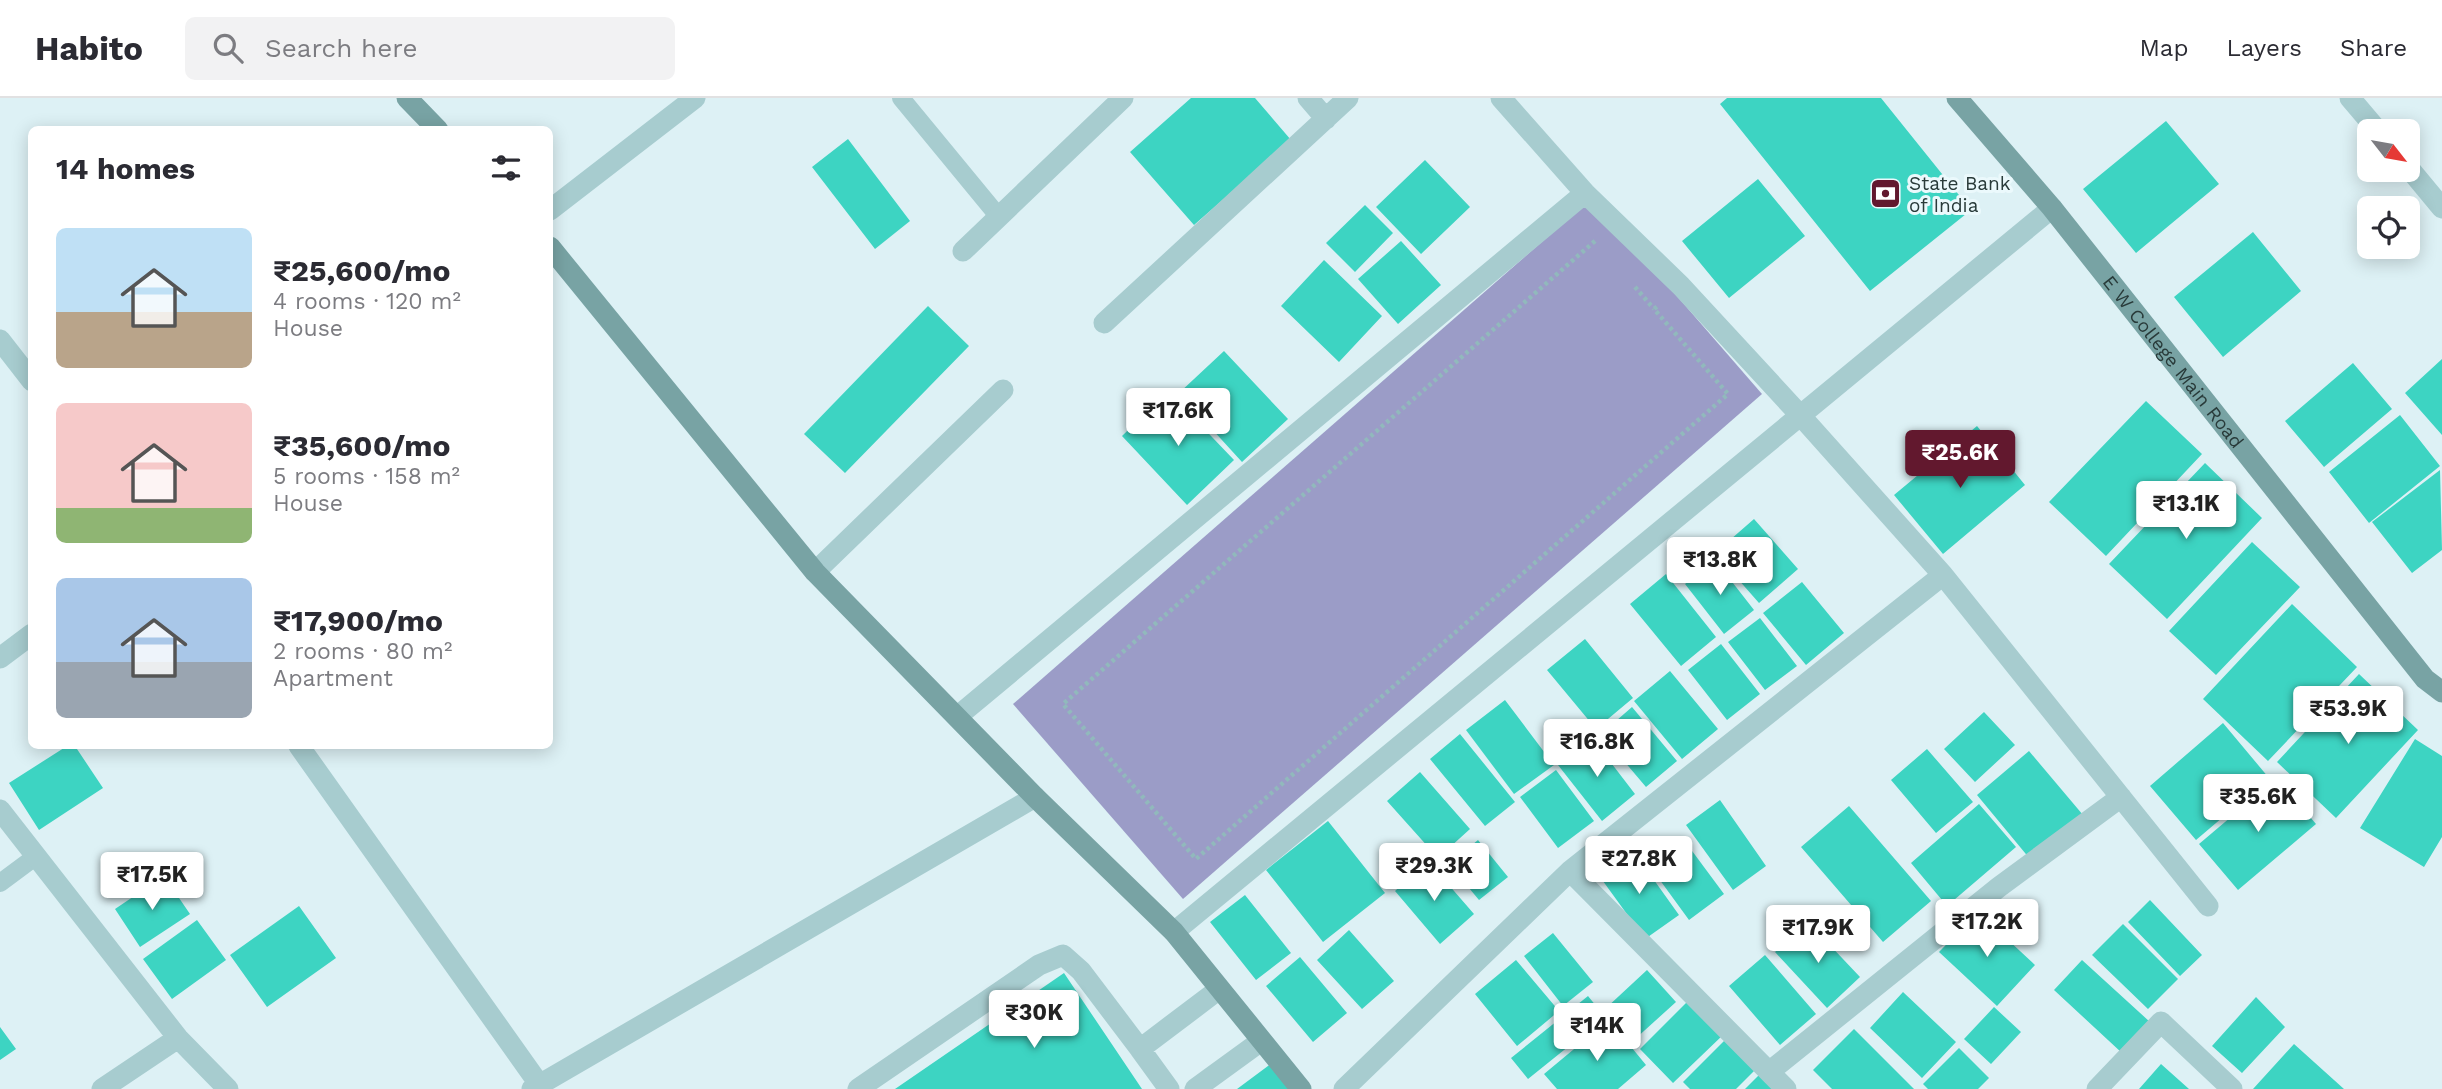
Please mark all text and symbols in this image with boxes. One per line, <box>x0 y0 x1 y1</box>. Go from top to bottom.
search box <box>185 17 675 80</box>
text: Habito <box>35 29 143 68</box>
icon: search <box>209 29 247 67</box>
text: Search here <box>265 33 417 63</box>
text: Map <box>2140 34 2188 62</box>
text: Layers <box>2226 34 2302 62</box>
text: Share <box>2340 34 2407 62</box>
north arrow <box>2357 119 2420 182</box>
map controls <box>2357 119 2420 259</box>
icon: filters <box>487 149 525 187</box>
text: 14 homes <box>56 151 195 186</box>
place label: State Bank of India <box>1909 172 2011 217</box>
bank icon: State Bank of India <box>1869 177 1903 211</box>
button: locate <box>2357 196 2420 259</box>
text: ₹25,600/mo <box>273 253 451 288</box>
icon: home <box>112 256 196 340</box>
street label: E W College Main Road <box>2098 271 2248 453</box>
text: 4 rooms · 120 m² <box>273 288 461 315</box>
text: House <box>273 315 343 342</box>
pin: ₹17.6K <box>1121 388 1235 448</box>
text: ₹17.6K <box>1142 397 1214 424</box>
text: ₹35,600/mo <box>273 428 450 463</box>
pin: ₹25.6K <box>1903 430 2017 490</box>
icon: home <box>112 431 196 515</box>
text: ₹25.6K <box>1921 439 1999 466</box>
text: 5 rooms · 158 m² <box>273 463 460 490</box>
pin: ₹13.1K <box>2129 482 2243 541</box>
text: House <box>273 490 343 517</box>
text: ₹13.1K <box>2152 490 2220 517</box>
pin: ₹13.8K <box>1663 538 1777 597</box>
text: ₹13.8K <box>1683 546 1757 573</box>
text: ₹17,900/mo <box>273 603 443 638</box>
icon: home <box>112 606 196 690</box>
text: 2 rooms · 80 m² <box>273 638 452 665</box>
text: Apartment <box>273 665 393 692</box>
pin: ₹53.9K <box>2291 686 2405 746</box>
text: ₹53.9K <box>2309 695 2387 722</box>
pin: ₹16.8K <box>1540 720 1654 779</box>
text: ₹16.8K <box>1560 728 1634 755</box>
pin: ₹35.6K <box>2201 774 2315 834</box>
text: ₹35.6K <box>2219 783 2297 810</box>
pin: ₹27.8K <box>1582 836 1696 896</box>
pin: ₹29.3K <box>1377 844 1491 903</box>
text: ₹27.8K <box>1601 845 1677 872</box>
pin: ₹17.5K <box>95 852 209 912</box>
text: ₹29.3K <box>1395 852 1473 879</box>
text: ₹17.5K <box>117 861 188 888</box>
pin: ₹17.2K <box>1930 900 2044 959</box>
pin: ₹17.9K <box>1761 906 1875 965</box>
text: ₹17.2K <box>1951 908 2023 935</box>
text: ₹17.9K <box>1782 914 1854 941</box>
pin: ₹30K <box>993 990 1075 1050</box>
text: ₹30K <box>1005 999 1063 1026</box>
pin: ₹14K <box>1556 1004 1638 1063</box>
text: ₹14K <box>1570 1012 1624 1039</box>

